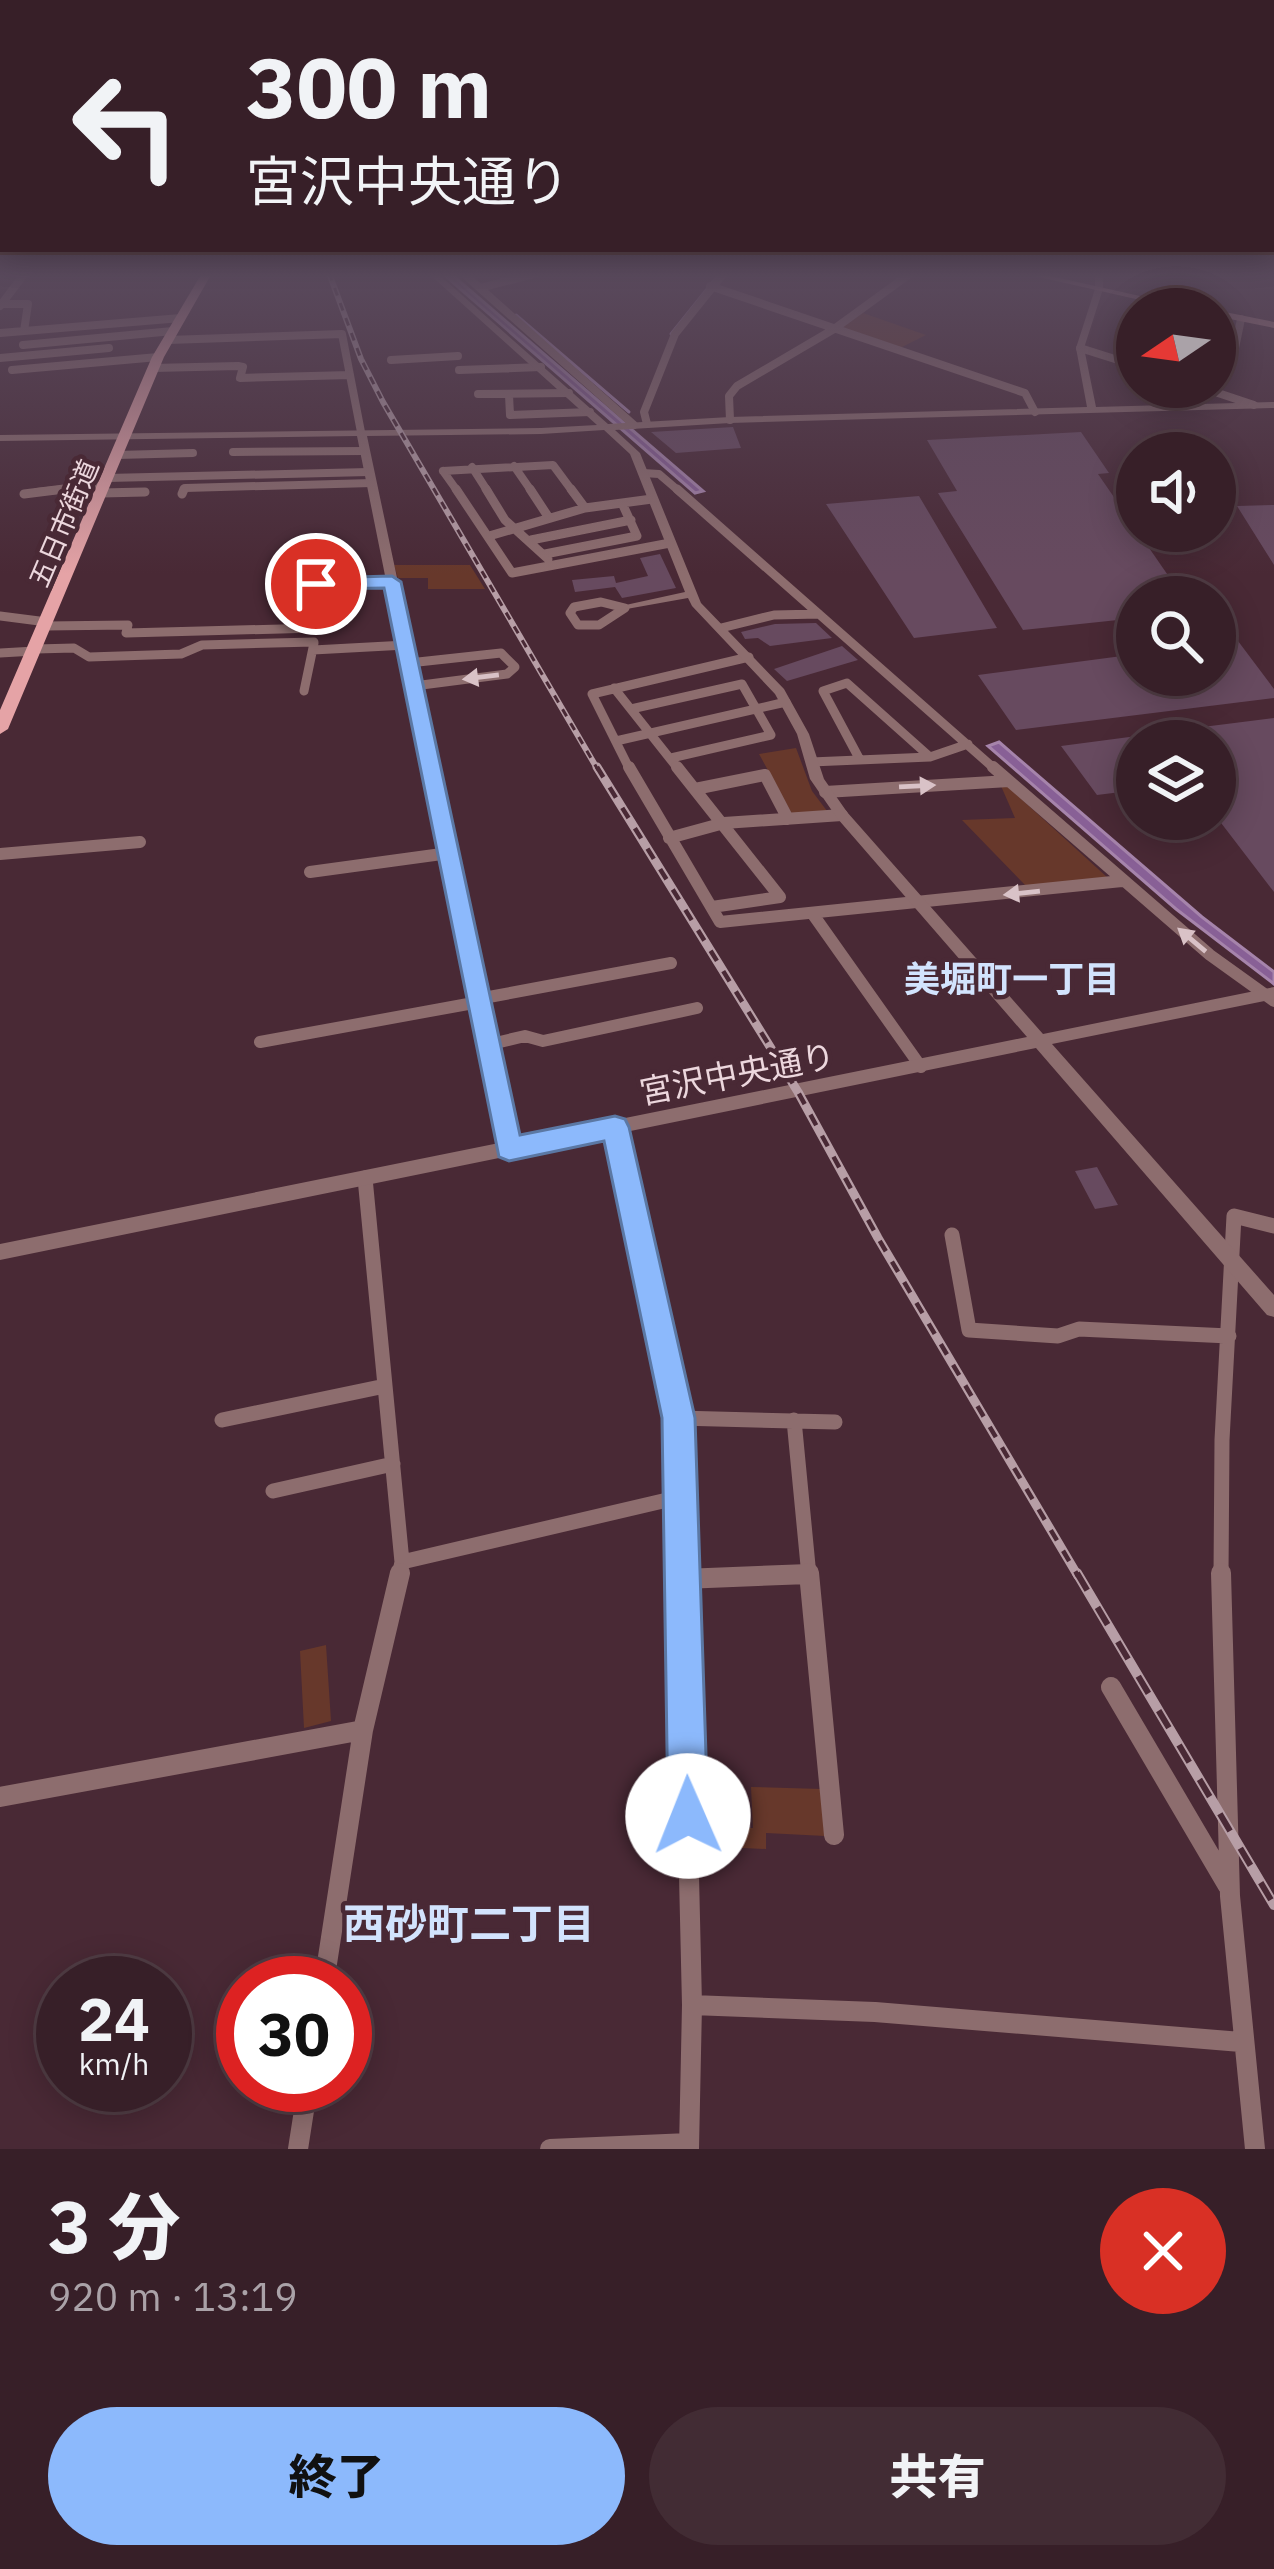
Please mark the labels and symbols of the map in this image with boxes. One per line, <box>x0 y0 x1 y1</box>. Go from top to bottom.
north arrow <box>1116 288 1236 408</box>
street label: 五日市街道 <box>21 454 105 592</box>
pin <box>265 533 367 635</box>
one-way arrow <box>461 668 499 687</box>
one-way arrow <box>899 776 937 795</box>
one-way arrow <box>1003 884 1040 903</box>
one-way arrow <box>1177 928 1207 954</box>
district label: 美堀町一丁目 <box>904 955 1120 1002</box>
street label: 宮沢中央通り <box>636 1033 838 1113</box>
position arrow <box>625 1753 751 1879</box>
district label: 西砂町二丁目 <box>343 1896 595 1951</box>
speed limit sign: 30 <box>216 1956 372 2112</box>

